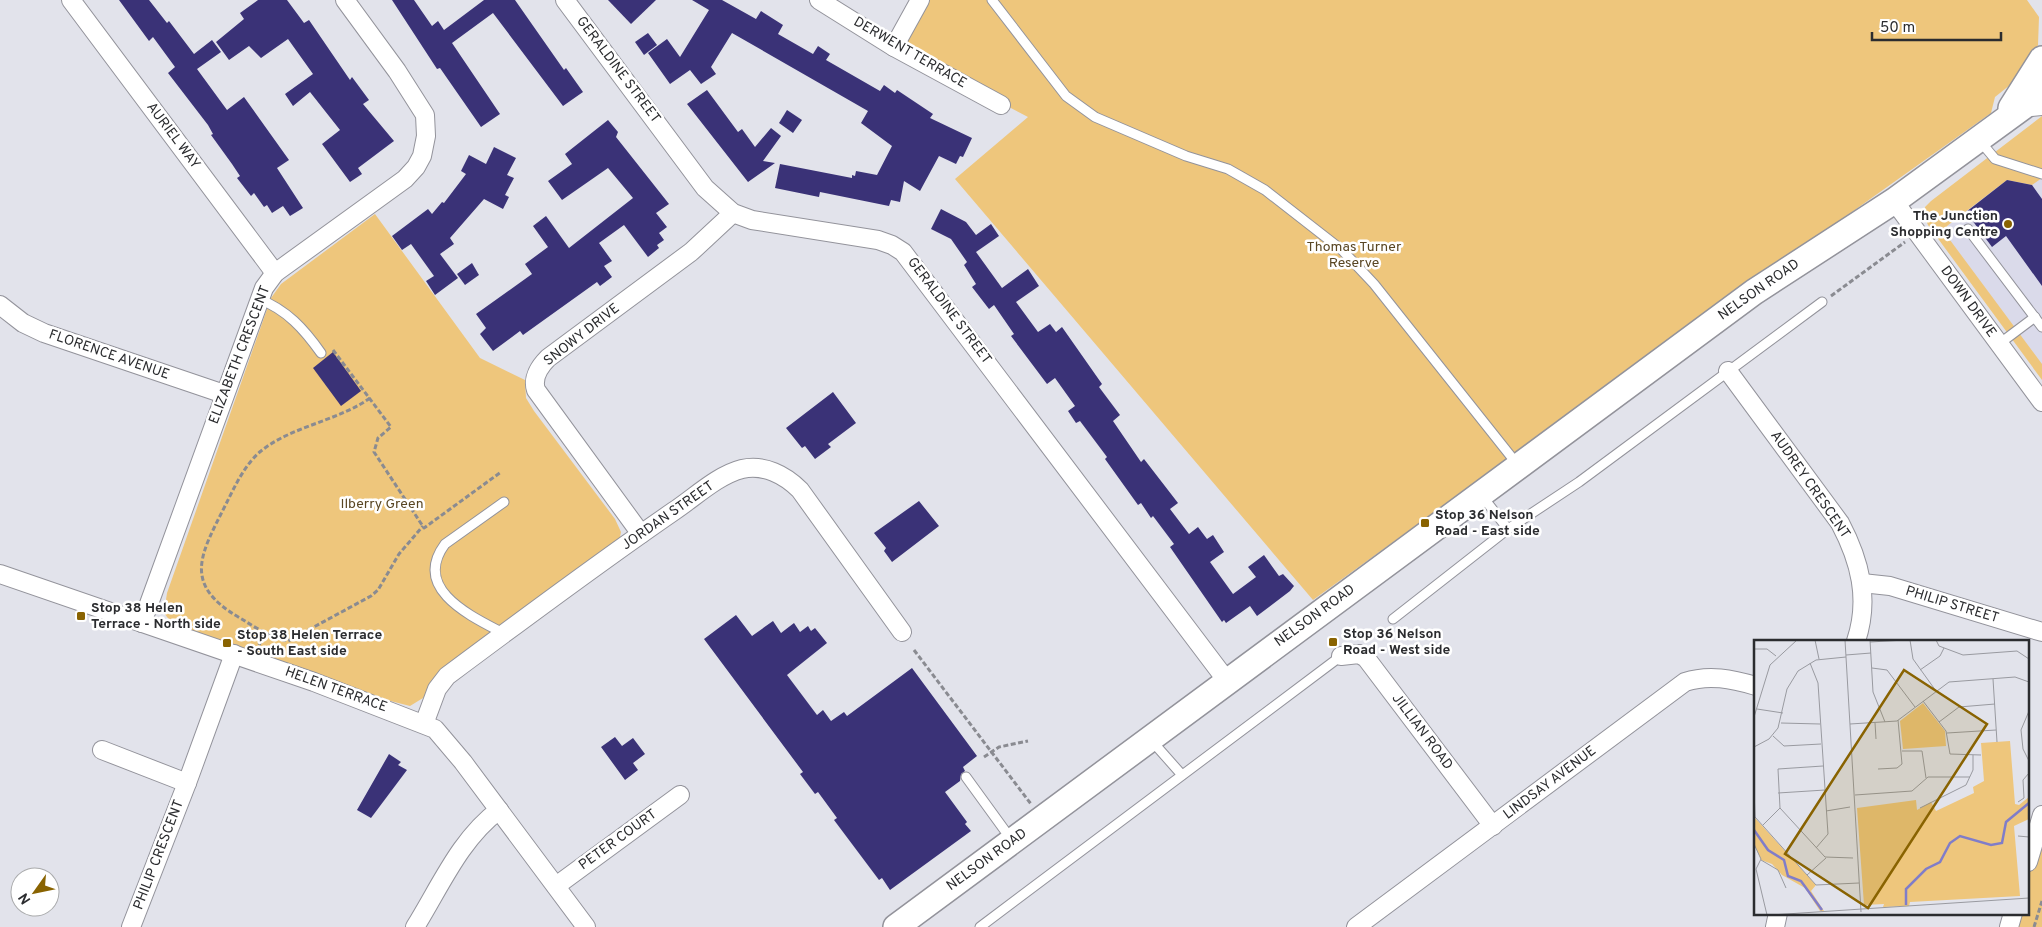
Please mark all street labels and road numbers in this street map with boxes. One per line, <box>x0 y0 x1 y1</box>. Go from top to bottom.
street label: GERALDINE STREET <box>572 13 664 127</box>
street label: DERWENT TERRACE <box>850 14 970 92</box>
street label: AURIEL WAY <box>142 99 204 173</box>
street label: GERALDINE STREET <box>903 254 995 368</box>
street label: NELSON ROAD <box>1715 256 1803 324</box>
street label: DOWN DRIVE <box>1936 263 2000 341</box>
street label: ELIZABETH CRESCENT <box>206 283 274 427</box>
street label: SNOWY DRIVE <box>541 300 623 370</box>
street label: FLORENCE AVENUE <box>46 326 172 384</box>
street label: AUDREY CRESCENT <box>1767 428 1853 542</box>
street label: JORDAN STREET <box>619 478 717 554</box>
street label: NELSON ROAD <box>1271 581 1359 651</box>
street label: PHILIP STREET <box>1903 583 2001 627</box>
street label: HELEN TERRACE <box>282 664 390 716</box>
street label: JILLIAN ROAD <box>1388 691 1456 773</box>
street label: LINDSAY AVENUE <box>1500 743 1600 823</box>
street label: PHILIP CRESCENT <box>130 798 188 912</box>
street label: PETER COURT <box>576 806 660 874</box>
street label: NELSON ROAD <box>943 825 1031 895</box>

